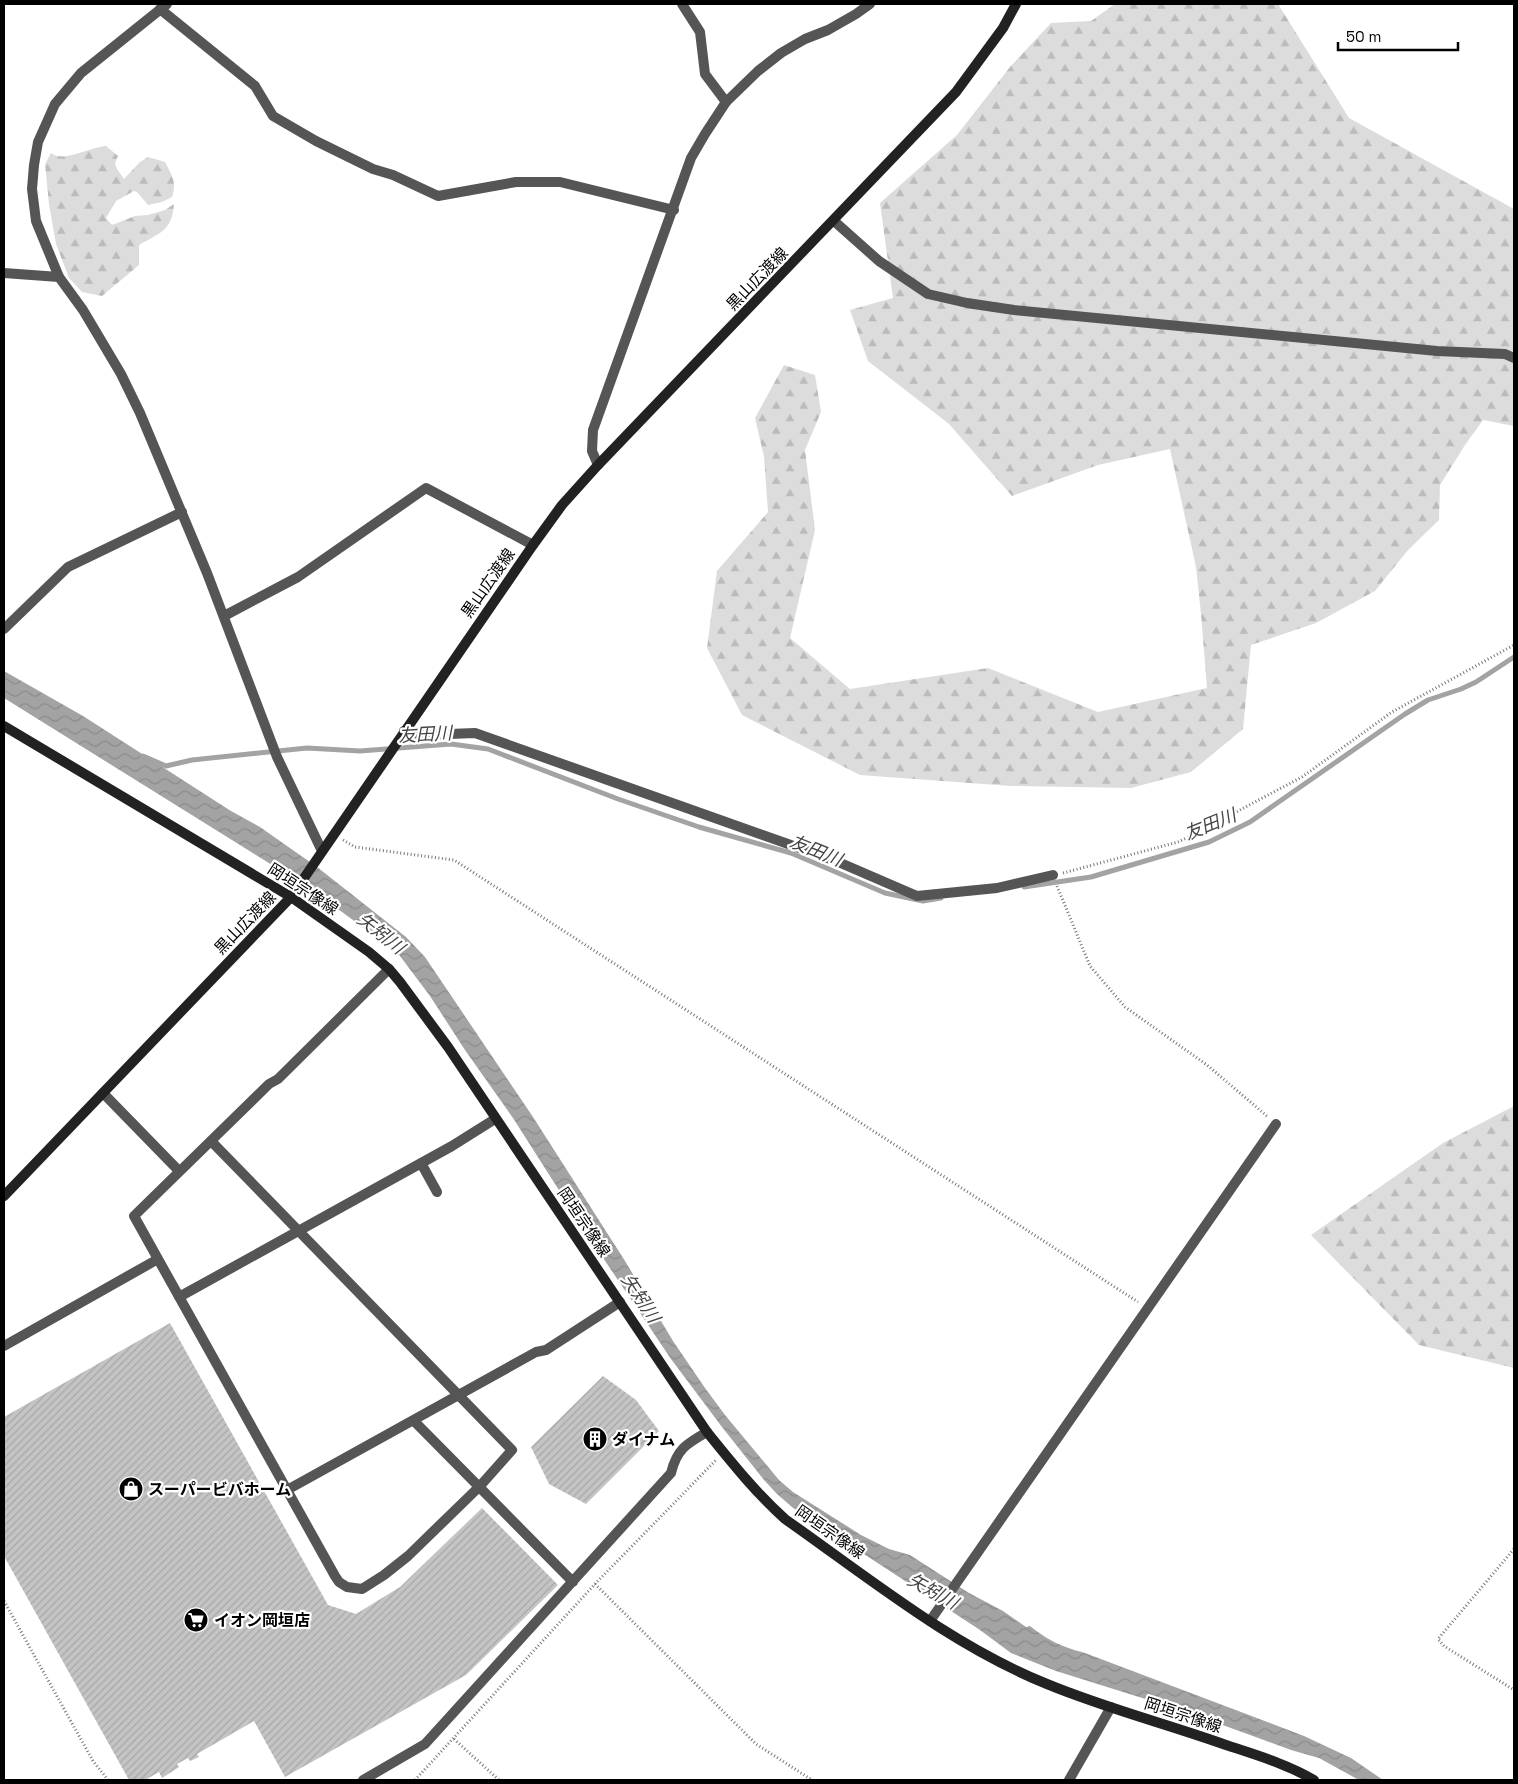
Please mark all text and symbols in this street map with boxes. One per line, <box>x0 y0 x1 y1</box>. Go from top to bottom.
scale bar <box>1338 20 1458 52</box>
text: 50 m <box>1346 27 1381 46</box>
street label: 黒山広渡線 <box>722 243 792 315</box>
street label: 黒山広渡線 <box>456 544 520 622</box>
water label: 友田川 <box>397 721 455 747</box>
water label: 友田川 <box>1181 802 1241 845</box>
water label: 友田川 <box>787 829 847 872</box>
street label: 岡垣宗像線 <box>264 858 342 920</box>
street label: 黒山広渡線 <box>210 887 280 959</box>
water label: 矢矧川 <box>353 907 411 960</box>
street label: 岡垣宗像線 <box>553 1183 615 1261</box>
water label: 矢矧川 <box>617 1269 666 1329</box>
building icon: ダイナム <box>582 1426 608 1452</box>
place label: ダイナム <box>612 1429 675 1450</box>
shop icon: スーパービバホーム <box>118 1476 144 1502</box>
place label: スーパービバホーム <box>148 1479 291 1500</box>
street label: 岡垣宗像線 <box>791 1500 869 1564</box>
water label: 矢矧川 <box>904 1568 964 1615</box>
supermarket icon: イオン岡垣店 <box>183 1607 209 1633</box>
place label: イオン岡垣店 <box>214 1610 310 1631</box>
street label: 岡垣宗像線 <box>1142 1693 1224 1737</box>

